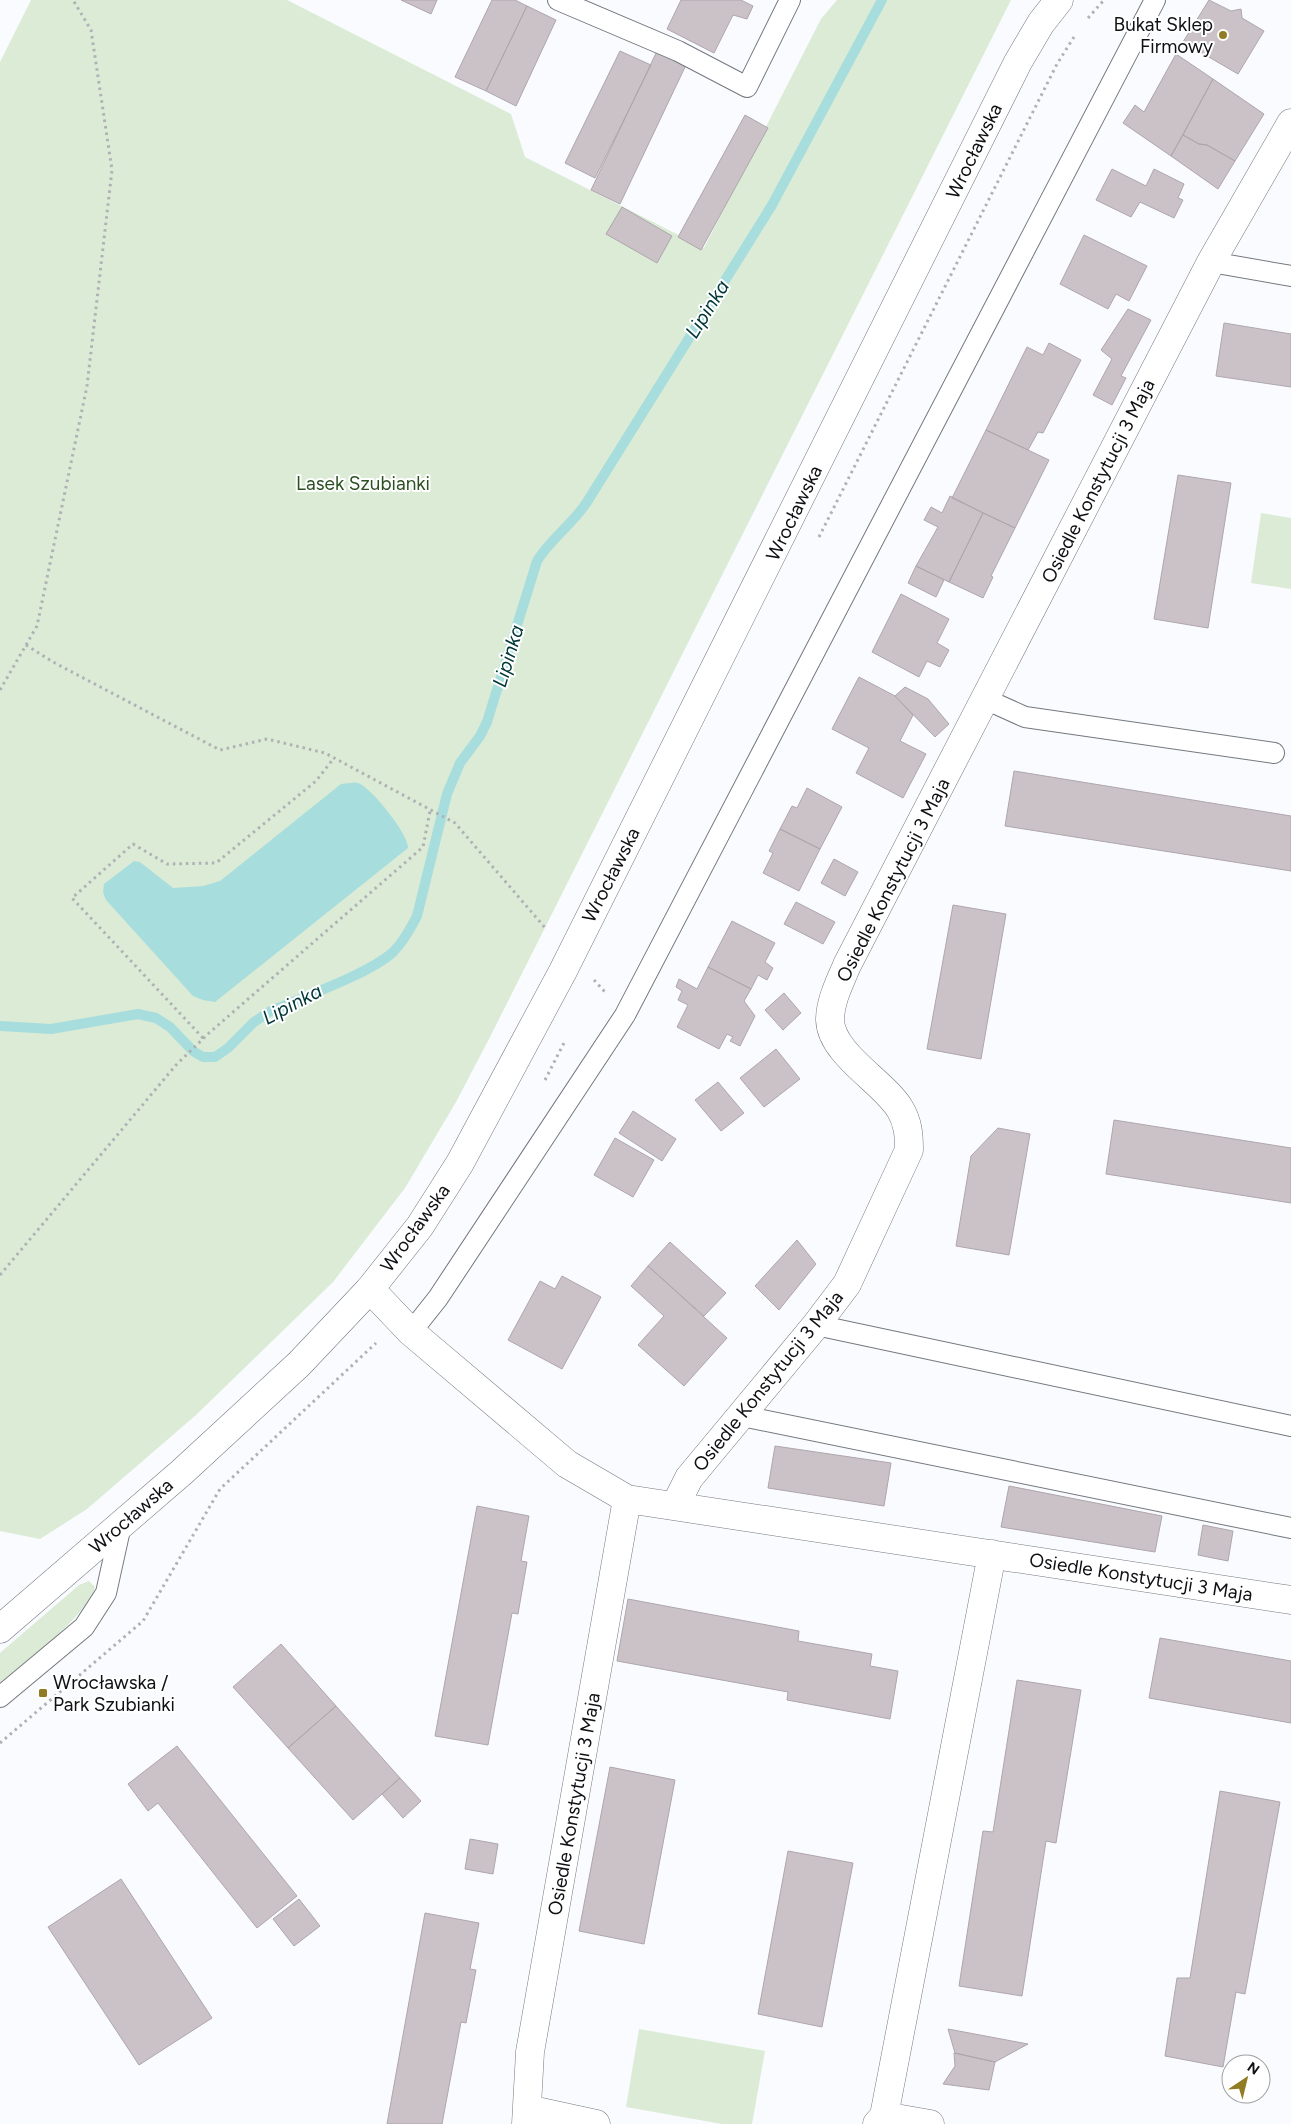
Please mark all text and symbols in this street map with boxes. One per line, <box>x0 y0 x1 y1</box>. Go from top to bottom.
place label: Bukat Sklep Firmowy <box>1114 13 1213 58</box>
marker: Bukat Sklep Firmowy <box>1217 29 1229 41</box>
street label: Wrocławska <box>941 100 1007 202</box>
water label: Lipinka <box>680 275 734 342</box>
street label: Osiedle Konstytucji 3 Maja <box>1037 375 1159 587</box>
street label: Wrocławska <box>761 462 827 564</box>
park label: Lasek Szubianki <box>296 472 430 495</box>
water label: Lipinka <box>487 622 529 690</box>
street label: Osiedle Konstytucji 3 Maja <box>832 774 954 986</box>
street label: Wrocławska <box>577 824 645 926</box>
water label: Lipinka <box>258 978 326 1030</box>
street label: Wrocławska <box>375 1179 455 1277</box>
street label: Osiedle Konstytucji 3 Maja <box>688 1286 848 1476</box>
street label: Wrocławska <box>84 1473 178 1559</box>
street label: Osiedle Konstytucji 3 Maja <box>1028 1548 1254 1606</box>
place label: Wrocławska / Park Szubianki <box>53 1671 175 1716</box>
marker: Wrocławska / Park Szubianki <box>37 1687 49 1699</box>
street label: Osiedle Konstytucji 3 Maja <box>543 1691 605 1917</box>
north arrow <box>1221 2054 1271 2104</box>
text: N <box>1244 2059 1262 2079</box>

